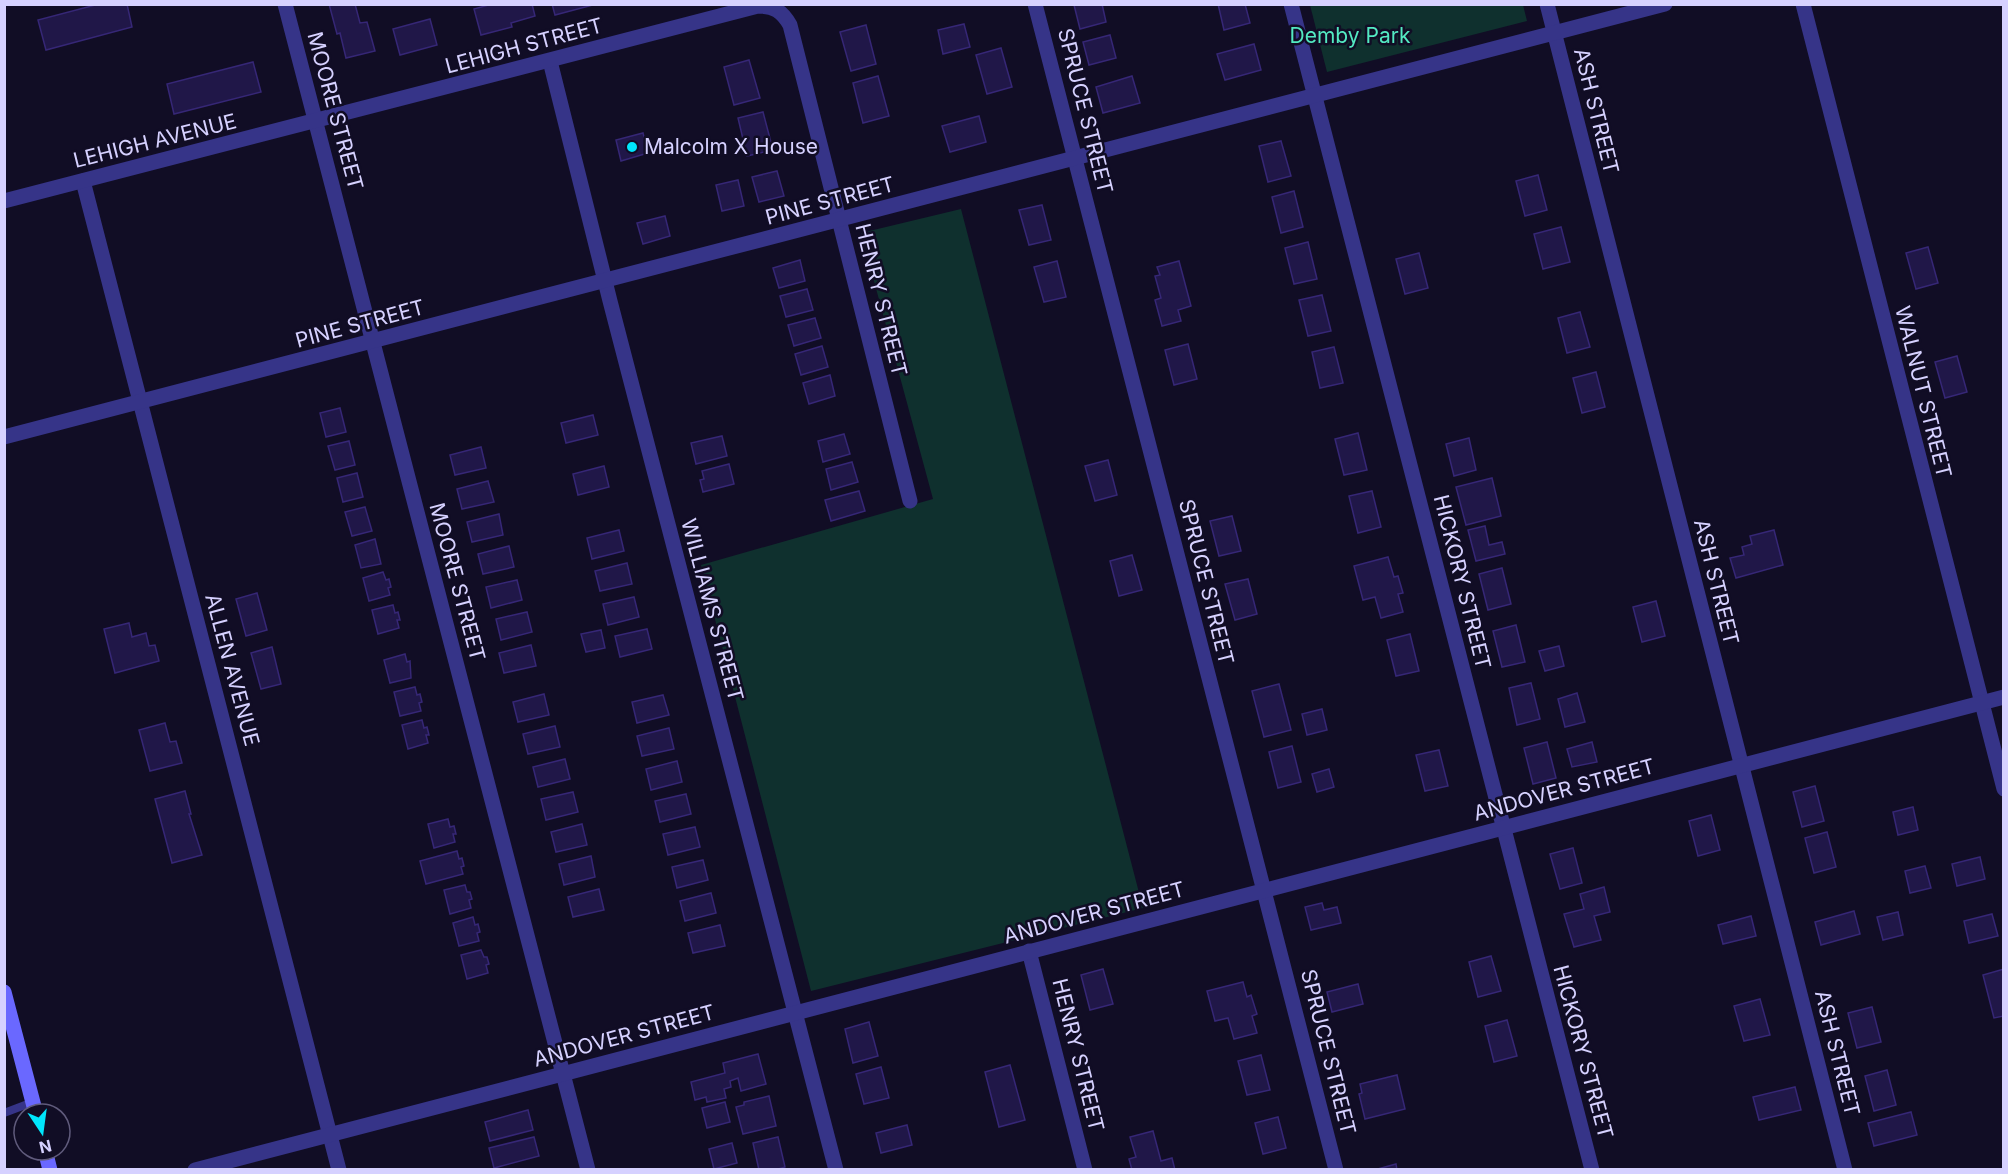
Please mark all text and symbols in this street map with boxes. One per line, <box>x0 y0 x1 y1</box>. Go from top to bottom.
street label: LEHIGH STREET <box>442 12 605 79</box>
park label: Demby Park <box>1290 23 1411 48</box>
street label: SPRUCE STREET <box>1053 26 1118 196</box>
street label: MOORE STREET <box>302 29 369 193</box>
street label: ASH STREET <box>1569 45 1624 176</box>
street label: LEHIGH AVENUE <box>71 108 239 173</box>
place label: Malcolm X House <box>644 134 818 159</box>
marker: Malcolm X House <box>625 140 639 154</box>
street label: PINE STREET <box>763 171 897 230</box>
street label: HENRY STREET <box>850 221 913 379</box>
street label: PINE STREET <box>293 294 427 353</box>
street label: WALNUT STREET <box>1890 303 1957 480</box>
street label: HICKORY STREET <box>1429 492 1496 672</box>
street label: SPRUCE STREET <box>1174 497 1239 667</box>
street label: MOORE STREET <box>424 500 491 664</box>
street label: WILLIAMS STREET <box>676 516 749 704</box>
street label: ASH STREET <box>1689 516 1744 647</box>
street label: ALLEN AVENUE <box>200 591 265 749</box>
street label: ANDOVER STREET <box>1470 753 1657 826</box>
street label: ANDOVER STREET <box>1000 876 1187 949</box>
street label: HICKORY STREET <box>1548 962 1619 1141</box>
street label: SPRUCE STREET <box>1296 967 1361 1137</box>
street label: HENRY STREET <box>1047 976 1110 1134</box>
street label: ASH STREET <box>1810 987 1865 1118</box>
street label: ANDOVER STREET <box>530 999 717 1072</box>
north arrow <box>12 1102 72 1162</box>
text: N <box>37 1135 54 1158</box>

